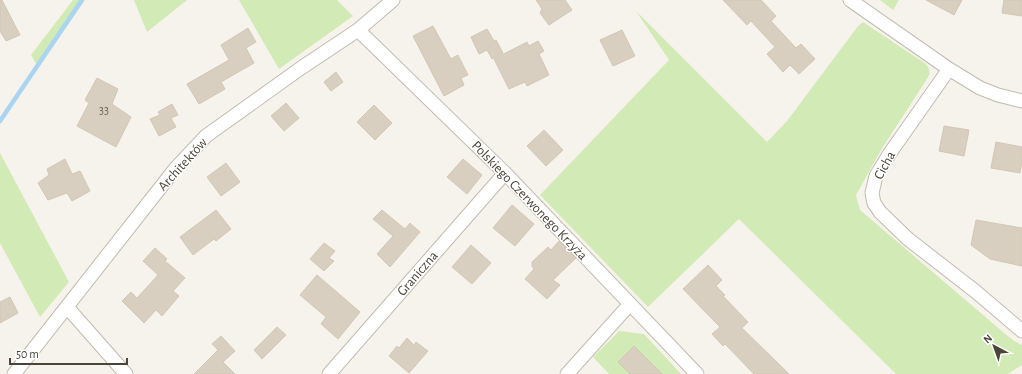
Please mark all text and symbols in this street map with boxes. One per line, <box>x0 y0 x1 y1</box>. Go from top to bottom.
house number: 33 <box>99 104 109 116</box>
street label: Architektów <box>155 135 210 194</box>
street label: Polskiego Czerwonego Krzyża <box>469 138 590 263</box>
street label: Cicha <box>872 149 898 182</box>
street label: Graniczna <box>395 248 441 299</box>
north arrow <box>974 326 1014 366</box>
text: N <box>981 332 994 345</box>
scale bar <box>10 340 127 366</box>
text: 50 m <box>16 348 39 360</box>

